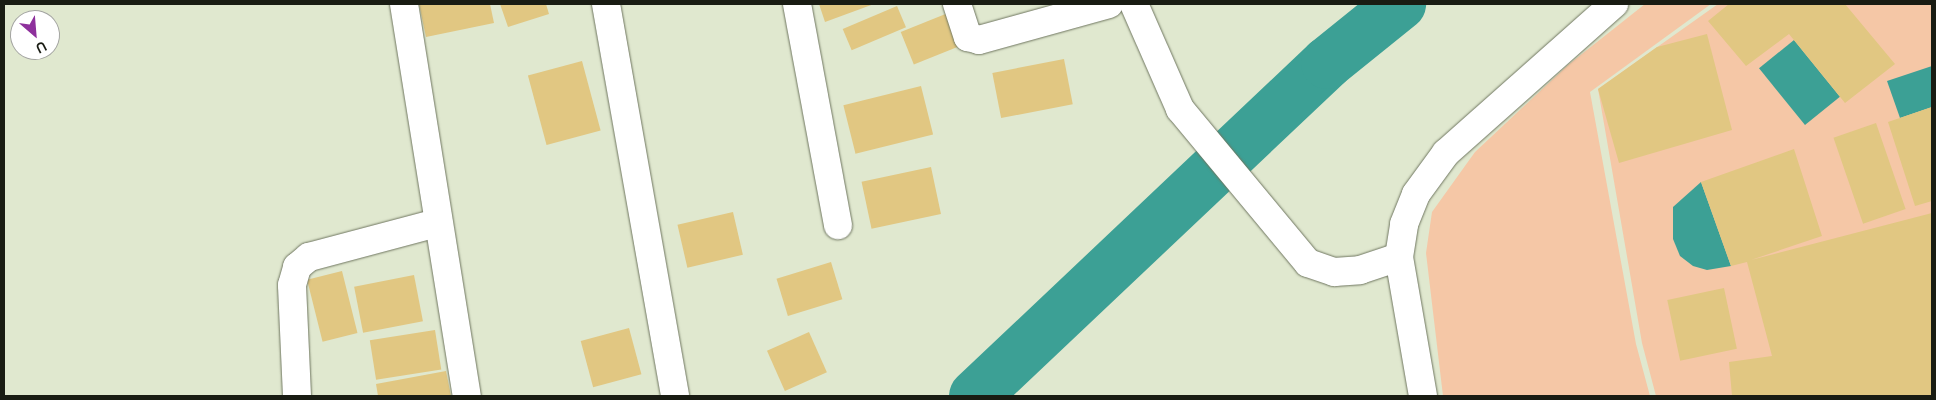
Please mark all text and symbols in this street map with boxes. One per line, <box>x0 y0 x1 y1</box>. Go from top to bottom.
north arrow <box>10 10 60 60</box>
text: U <box>33 37 50 58</box>

